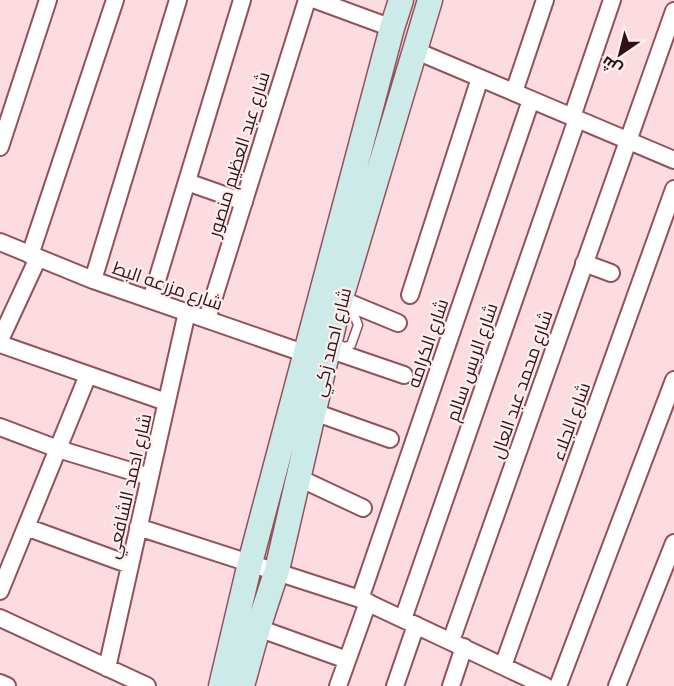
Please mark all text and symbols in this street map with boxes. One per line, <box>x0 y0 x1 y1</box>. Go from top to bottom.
north arrow <box>590 24 650 84</box>
text: ش <box>597 52 626 80</box>
street label: شارع عبد العظيم منصور <box>202 69 276 241</box>
street label: شارع مزرعه البط <box>109 256 226 316</box>
street label: شارع احمد زكي <box>307 285 359 400</box>
street label: شارع الكرامه <box>402 296 454 391</box>
street label: شارع الريس سالم <box>440 300 503 425</box>
street label: شارع محمد عبد العال <box>485 307 559 462</box>
street label: شارع الجلاء <box>546 379 596 464</box>
street label: شارع احمد الشافعي <box>101 411 159 562</box>

